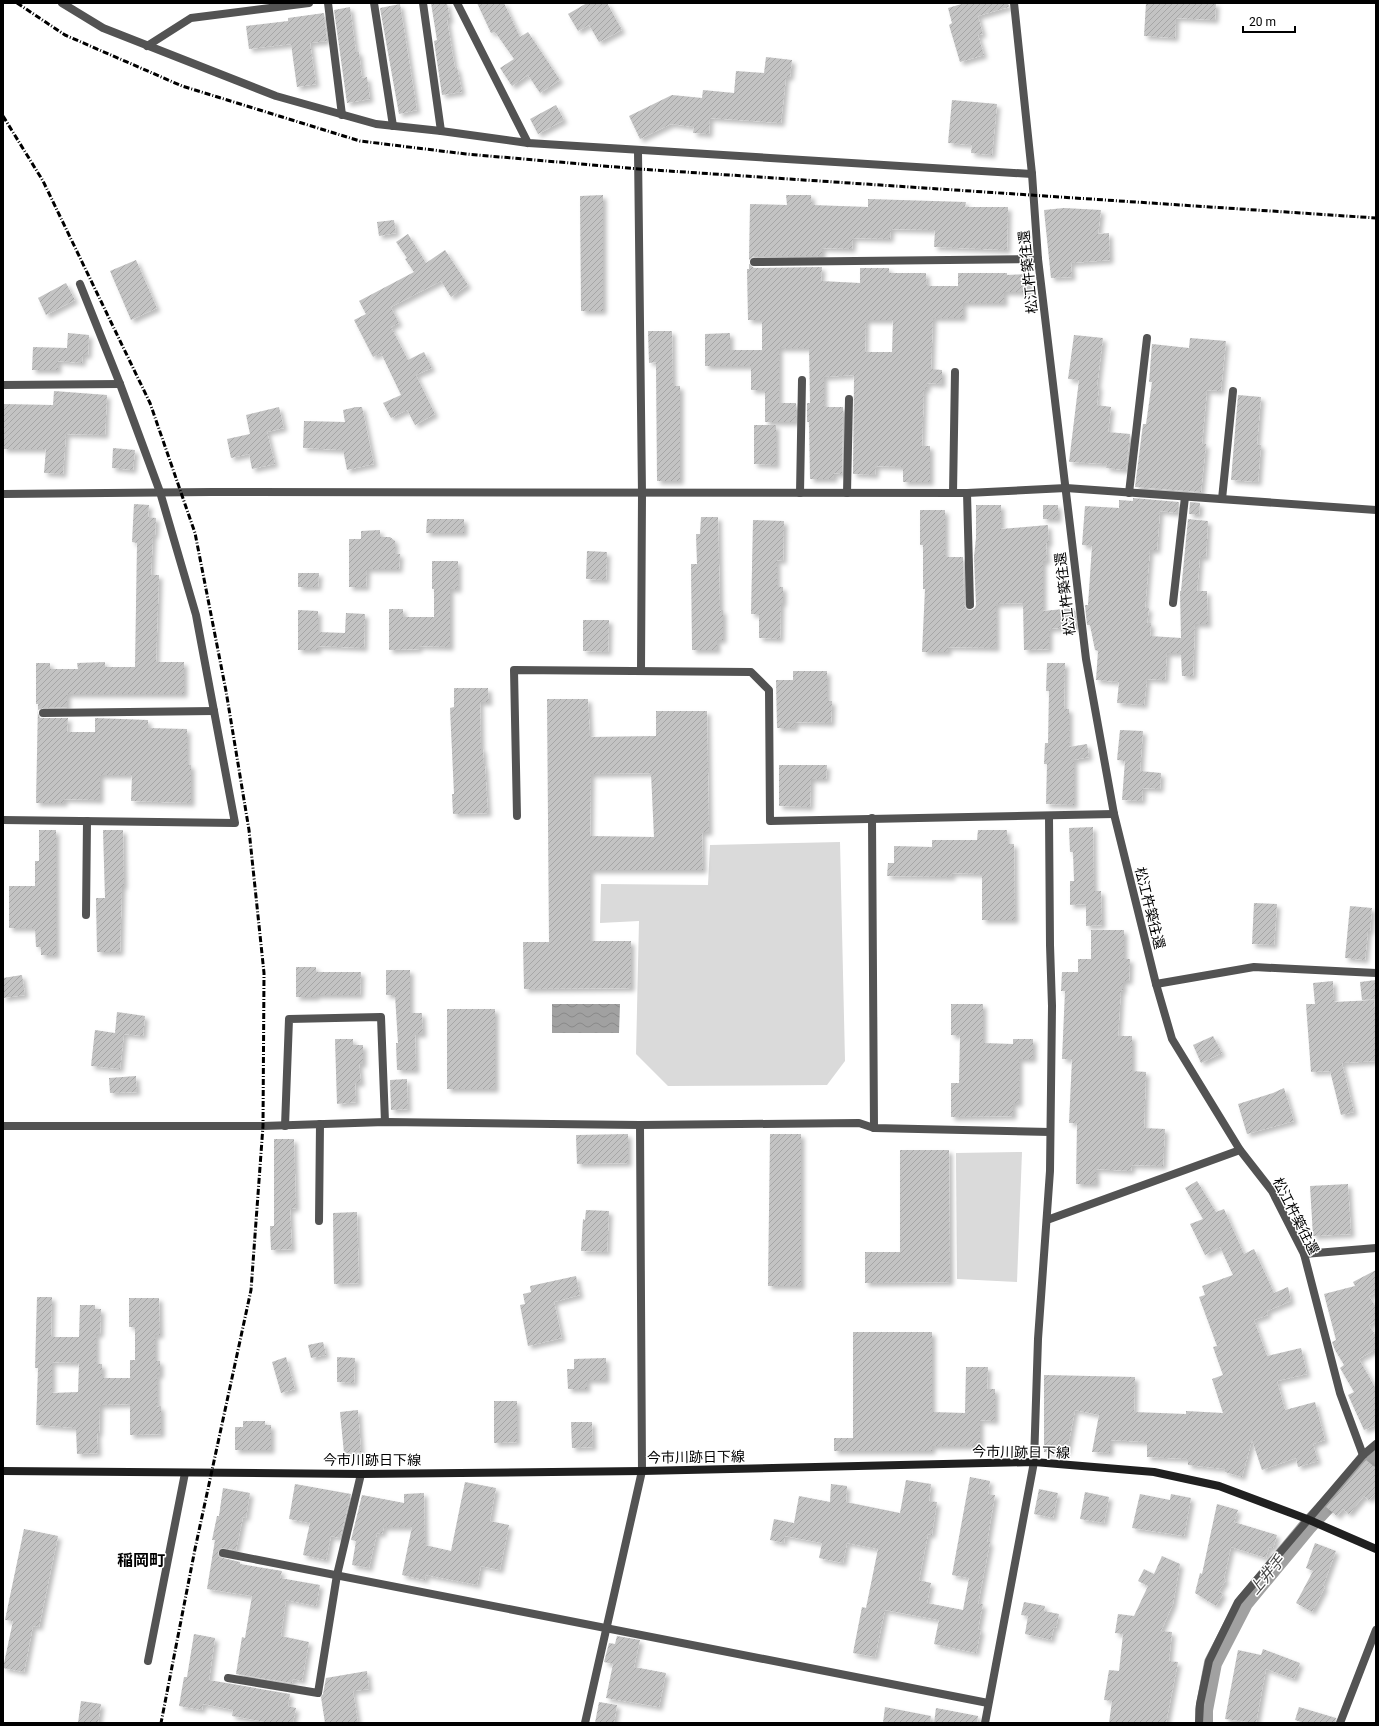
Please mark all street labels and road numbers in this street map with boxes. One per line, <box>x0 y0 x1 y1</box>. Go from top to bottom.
street label: 松江杵築往還 <box>1016 229 1040 315</box>
street label: 松江杵築往還 <box>1052 551 1078 637</box>
street label: 松江杵築往還 <box>1132 865 1168 951</box>
street label: 松江杵築往還 <box>1270 1175 1322 1257</box>
street label: 今市川跡日下線 <box>972 1443 1070 1461</box>
street label: 今市川跡日下線 <box>647 1448 745 1466</box>
street label: 今市川跡日下線 <box>323 1452 421 1468</box>

